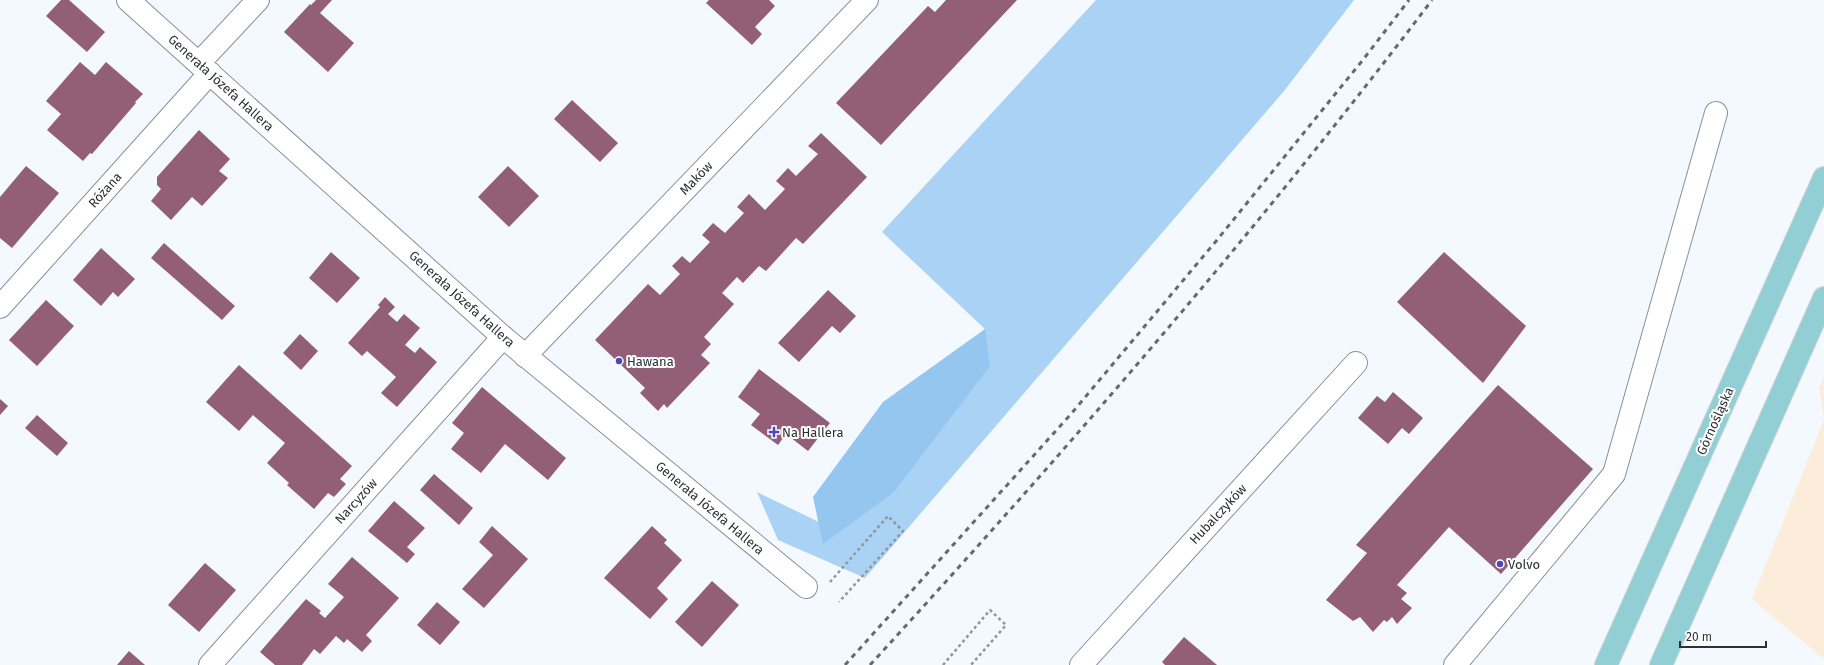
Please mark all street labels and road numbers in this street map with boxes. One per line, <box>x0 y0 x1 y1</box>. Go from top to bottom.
street label: Generała Józefa Hallera <box>165 32 277 134</box>
street label: Maków <box>676 158 716 198</box>
street label: Różana <box>85 169 125 211</box>
street label: Generała Józefa Hallera <box>406 248 518 350</box>
street label: Górnośląska <box>1693 385 1737 457</box>
street label: Generała Józefa Hallera <box>653 458 767 558</box>
street label: Narcyzów <box>332 475 381 527</box>
street label: Hubalczyków <box>1186 480 1250 547</box>

